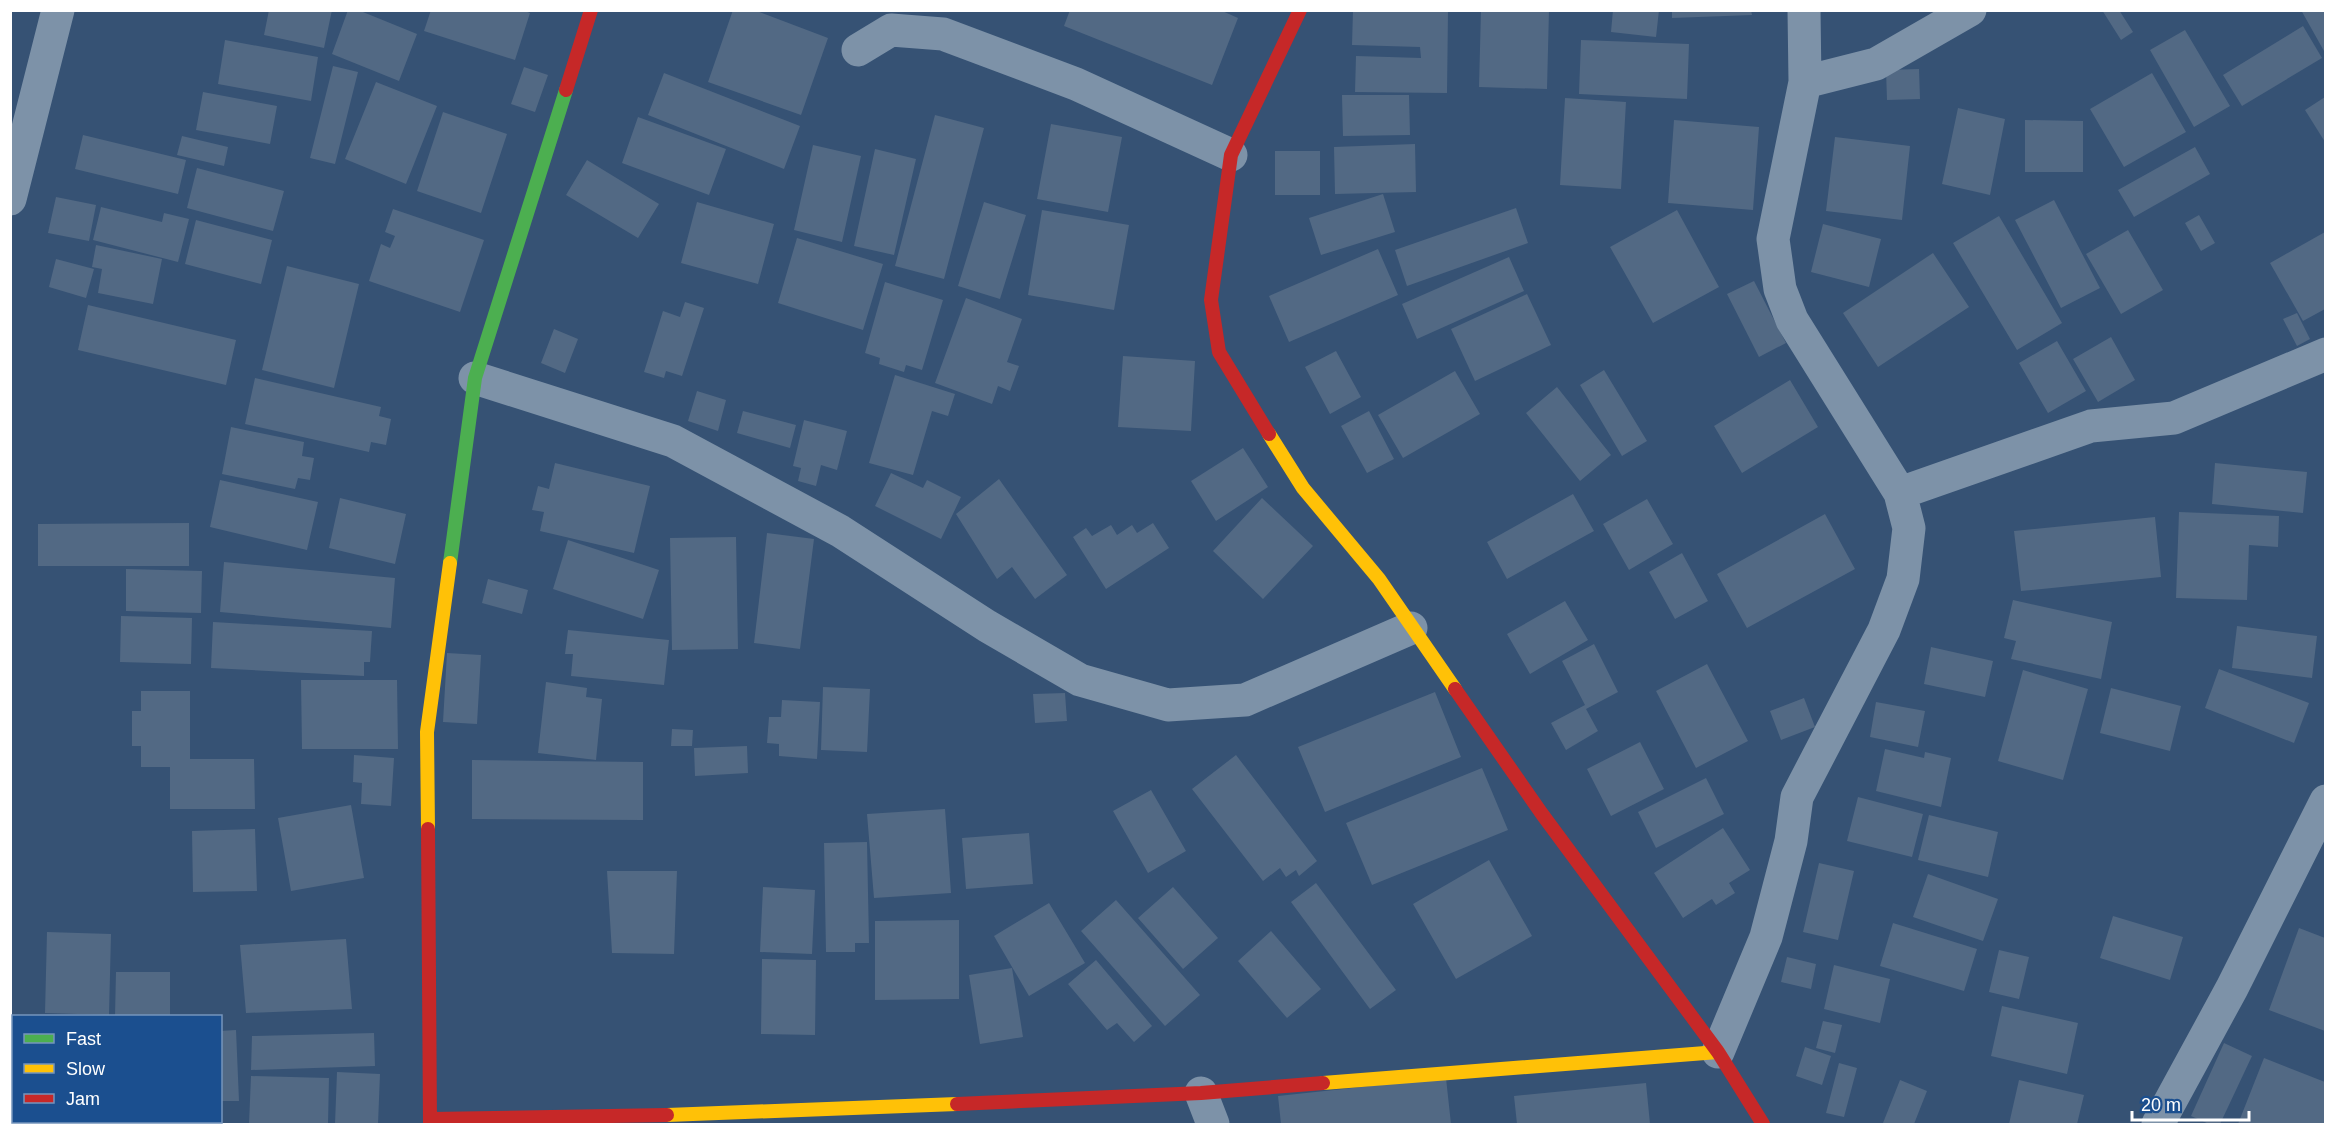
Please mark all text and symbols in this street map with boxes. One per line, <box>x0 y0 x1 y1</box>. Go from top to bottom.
legend <box>12 1015 222 1123</box>
text: Fast <box>66 1029 101 1049</box>
text: Slow <box>66 1059 106 1079</box>
scale bar <box>2132 1084 2249 1122</box>
text: Jam <box>66 1089 100 1109</box>
text: 20 m <box>2141 1095 2181 1115</box>

